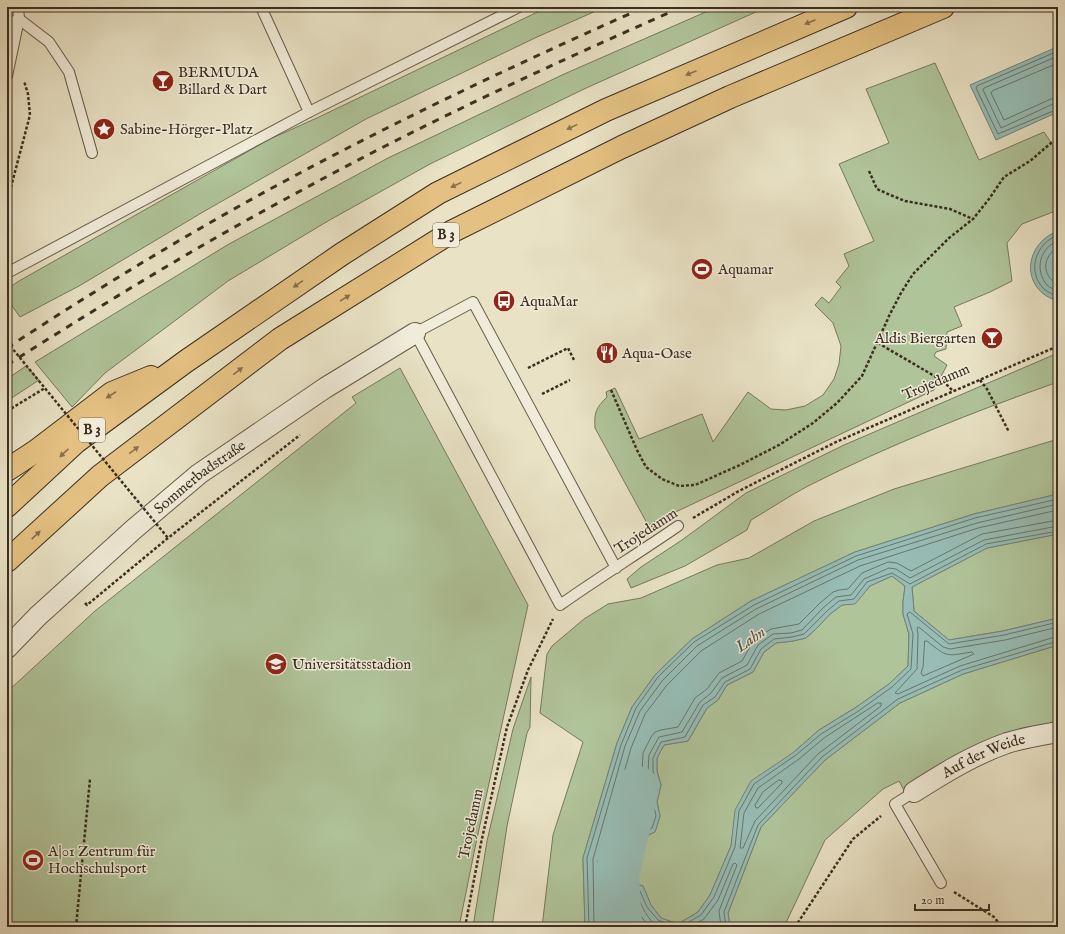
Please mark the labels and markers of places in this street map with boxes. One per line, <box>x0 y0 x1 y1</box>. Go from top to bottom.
place label: BERMUDA Billard & Dart <box>178 63 267 99</box>
bar icon: BERMUDA Billard & Dart <box>150 68 176 94</box>
place icon: Sabine-Hörger-Platz <box>91 116 117 142</box>
place label: Sabine-Hörger-Platz <box>120 120 253 139</box>
sports icon: Aquamar <box>689 256 715 282</box>
place label: Aquamar <box>717 260 774 279</box>
bus stop icon: AquaMar <box>491 288 517 314</box>
place label: AquaMar <box>519 292 578 311</box>
bar icon: Aldis Biergarten <box>979 325 1005 351</box>
place label: Aldis Biergarten <box>874 329 976 348</box>
restaurant icon: Aqua-Oase <box>594 340 620 366</box>
place label: Aqua-Oase <box>621 344 692 363</box>
school or university icon: Universitätsstadion <box>263 651 289 677</box>
place label: Universitätsstadion <box>292 655 411 674</box>
place label: A|01 Zentrum für Hochschulsport <box>47 842 156 878</box>
sports icon: A|01 Zentrum für Hochschulsport <box>20 847 46 873</box>

